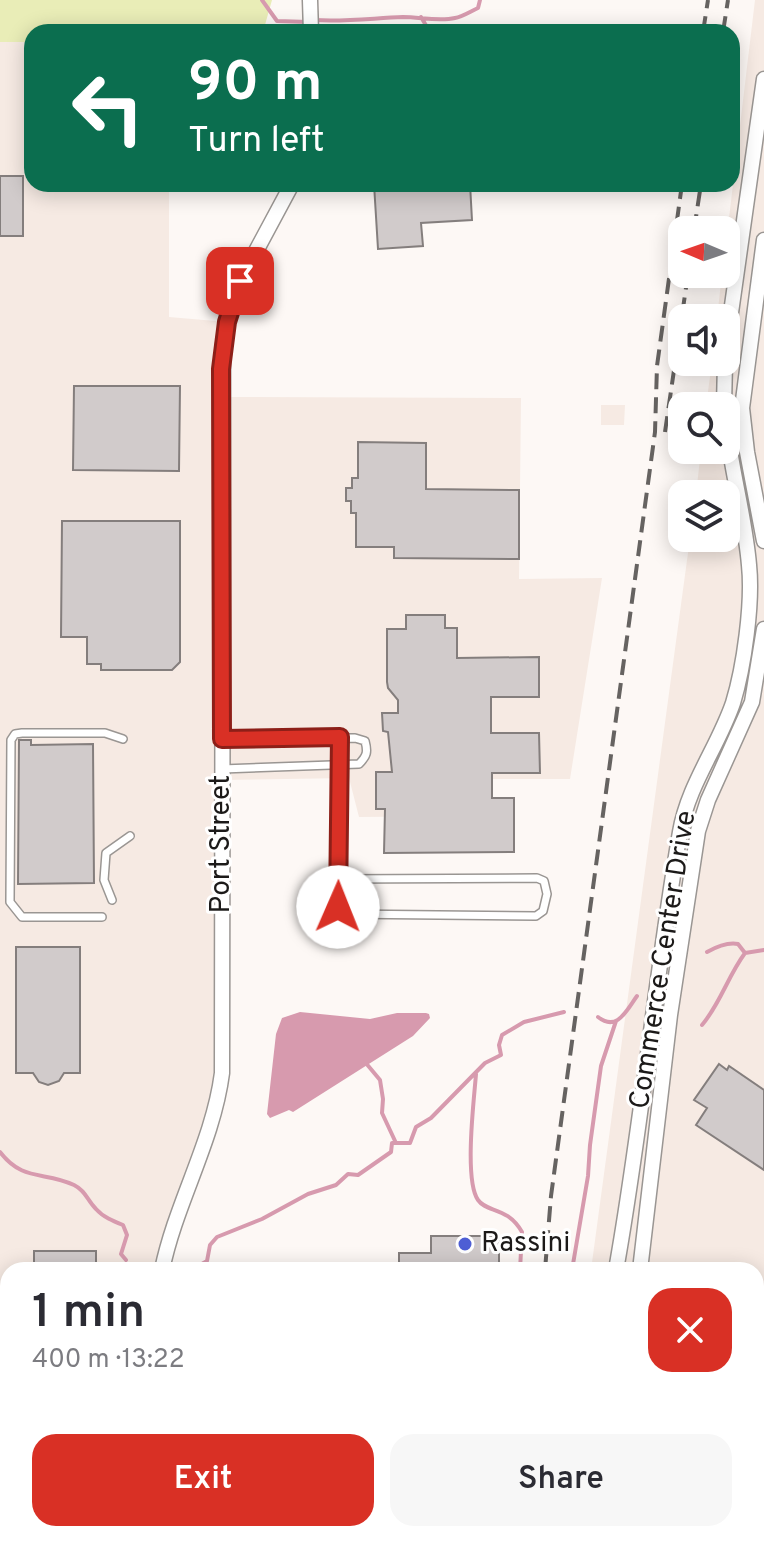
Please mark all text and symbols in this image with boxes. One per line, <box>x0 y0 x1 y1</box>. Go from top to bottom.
text: 90 m <box>188 50 323 120</box>
icon: left <box>56 56 160 160</box>
text: Turn left <box>188 119 325 165</box>
north arrow <box>668 216 740 288</box>
map controls <box>668 216 740 552</box>
pin <box>206 247 274 315</box>
icon: arrive <box>218 259 262 303</box>
button: sound <box>668 304 740 376</box>
button: search <box>668 392 740 464</box>
button: layers <box>668 480 740 552</box>
street label: Port Street <box>204 775 240 913</box>
street label: Commerce Center Drive <box>623 808 705 1112</box>
position arrow <box>296 865 380 949</box>
place label: Rassini <box>481 1226 570 1262</box>
marker: Rassini <box>456 1235 474 1253</box>
text: 1 min <box>32 1284 145 1344</box>
button: close <box>648 1288 732 1372</box>
text: 400 m · 13:22 <box>32 1344 185 1377</box>
button: Exit <box>32 1434 374 1526</box>
button: Share <box>390 1434 732 1526</box>

